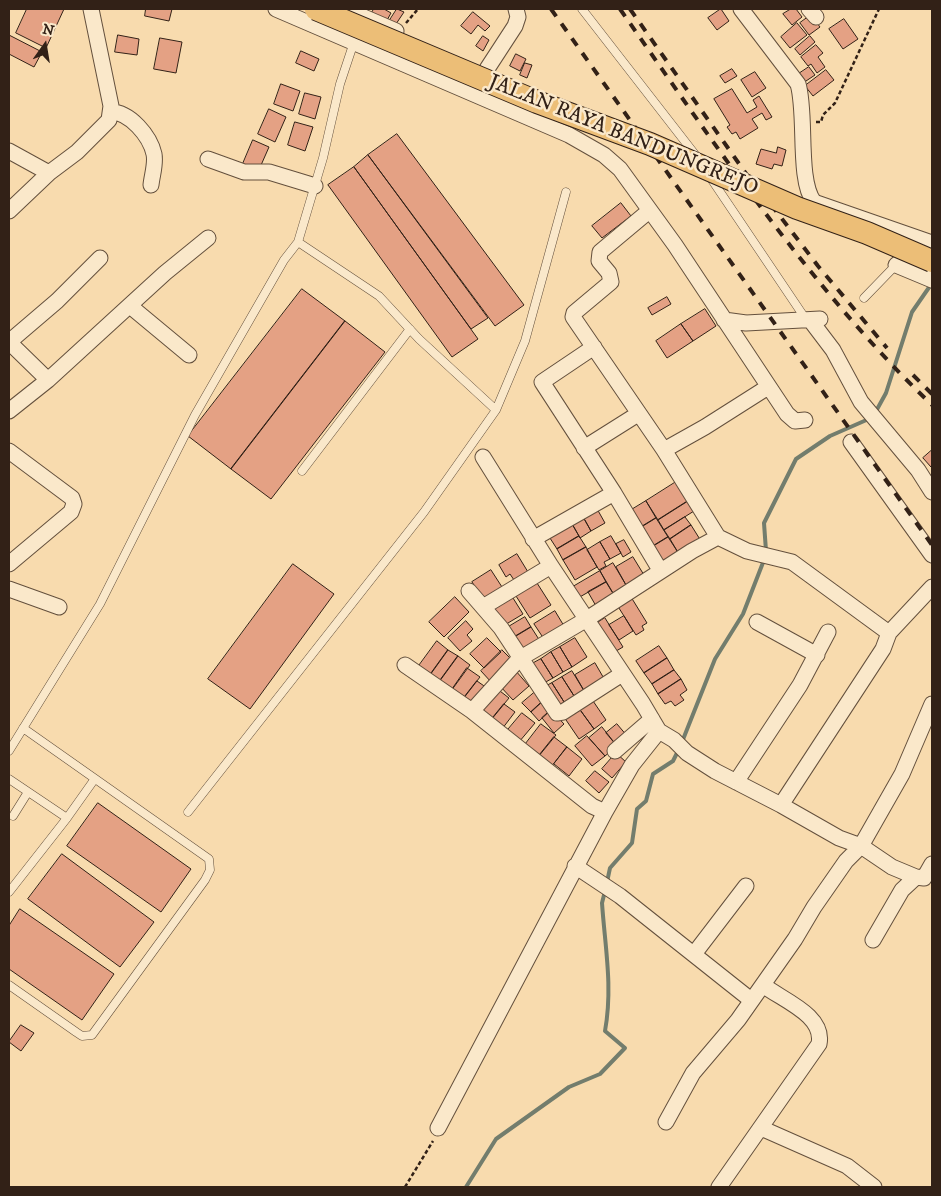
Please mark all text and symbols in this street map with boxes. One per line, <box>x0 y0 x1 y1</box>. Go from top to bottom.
north arrow <box>20 20 70 70</box>
text: N <box>41 20 56 40</box>
street label: JALAN RAYA BANDUNGREJO <box>484 70 762 202</box>

